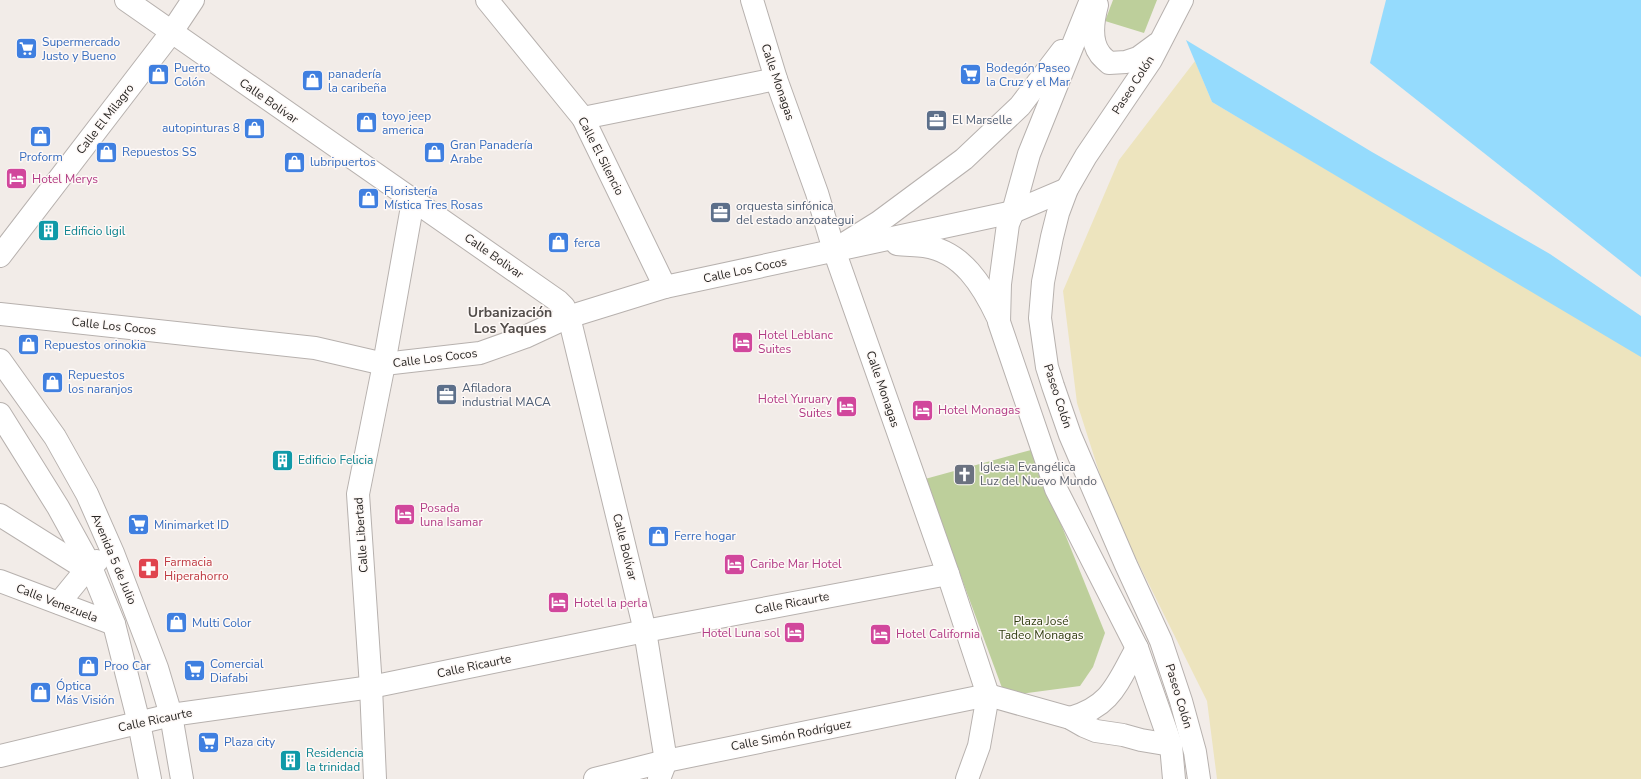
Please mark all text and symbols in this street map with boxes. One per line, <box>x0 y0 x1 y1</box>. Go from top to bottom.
place label: Supermercado Justo y Bueno <box>41 34 121 64</box>
supermarket icon: Supermercado Justo y Bueno <box>13 36 39 62</box>
street label: Calle Monagas <box>757 42 799 123</box>
street label: Paseo Colón <box>1108 53 1158 117</box>
place label: Puerto Colón <box>174 60 210 90</box>
place label: Bodegón Paseo la Cruz y el Mar <box>986 60 1071 90</box>
shop icon: Puerto Colón <box>145 62 171 88</box>
supermarket icon: Bodegón Paseo la Cruz y el Mar <box>957 62 983 88</box>
place label: panadería la caribeña <box>328 66 387 96</box>
shop icon: panadería la caribeña <box>299 68 325 94</box>
street label: Calle Bolívar <box>236 75 302 128</box>
street label: Calle El Milagro <box>72 80 138 158</box>
office icon: El Marselle <box>923 107 949 133</box>
place label: toyo jeep america <box>382 108 431 138</box>
shop icon: toyo jeep america <box>353 110 379 136</box>
place label: El Marselle <box>952 112 1012 128</box>
street label: Calle El Silencio <box>574 114 628 198</box>
shop icon: autopinturas 8 <box>242 115 268 141</box>
place label: autopinturas 8 <box>162 120 240 136</box>
shop icon: Proform <box>28 123 54 149</box>
place label: Gran Panadería Arabe <box>450 137 533 167</box>
shop icon: Repuestos SS <box>93 139 119 165</box>
shop icon: Gran Panadería Arabe <box>421 139 447 165</box>
place label: Repuestos SS <box>122 144 197 160</box>
place label: Proform <box>19 149 63 165</box>
shop icon: lubripuertos <box>282 149 308 175</box>
place label: lubripuertos <box>310 154 376 170</box>
hotel icon: Hotel Merys <box>4 166 30 192</box>
place label: Hotel Merys <box>32 171 98 187</box>
place label: Floristería Mística Tres Rosas <box>384 183 483 213</box>
shop icon: Floristería Mística Tres Rosas <box>355 185 381 211</box>
place label: orquesta sinfónica del estado anzoategui <box>736 198 854 228</box>
office icon: orquesta sinfónica del estado anzoategui <box>707 200 733 226</box>
building icon: Edificio ligil <box>35 218 61 244</box>
place label: Edificio ligil <box>64 223 126 239</box>
street label: Calle Bolivar <box>461 230 527 283</box>
shop icon: ferca <box>546 230 572 256</box>
place label: ferca <box>574 235 600 251</box>
street label: Calle Los Cocos <box>702 253 788 287</box>
district label: Urbanización Los Yaques <box>468 303 552 338</box>
street label: Calle Los Cocos <box>71 314 157 338</box>
place label: Hotel Leblanc Suites <box>758 327 833 357</box>
hotel icon: Hotel Leblanc Suites <box>730 329 756 355</box>
shop icon: Repuestos orinokia <box>16 332 42 358</box>
place label: Repuestos orinokia <box>44 337 146 353</box>
street label: Calle Los Cocos <box>392 345 478 371</box>
street label: Calle Monagas <box>862 349 904 430</box>
street label: Paseo Colón <box>1040 362 1076 430</box>
place label: Repuestos los naranjos <box>68 367 133 397</box>
shop icon: Repuestos los naranjos <box>40 369 66 395</box>
place label: Afiladora industrial MACA <box>462 380 551 410</box>
office icon: Afiladora industrial MACA <box>434 382 460 408</box>
place label: Hotel Yuruary Suites <box>758 391 833 421</box>
hotel icon: Hotel Yuruary Suites <box>834 393 860 419</box>
hotel icon: Hotel Monagas <box>909 397 935 423</box>
place label: Hotel Monagas <box>938 402 1020 418</box>
building icon: Edificio Felicia <box>270 447 296 473</box>
place label: Edificio Felicia <box>298 452 373 468</box>
place label: Iglesia Evangélica Luz del Nuevo Mundo <box>980 459 1097 489</box>
church icon: Iglesia Evangélica Luz del Nuevo Mundo <box>951 461 977 487</box>
street label: Calle Libertad <box>350 497 372 573</box>
place label: Posada luna Isamar <box>420 500 483 530</box>
hotel icon: Posada luna Isamar <box>391 502 417 528</box>
street label: Avenida 5 de Julio <box>88 511 141 607</box>
supermarket icon: Minimarket ID <box>125 512 151 538</box>
street label: Calle Bolívar <box>609 512 641 583</box>
place label: Minimarket ID <box>154 517 229 533</box>
shop icon: Ferre hogar <box>646 523 672 549</box>
place label: Ferre hogar <box>674 528 737 544</box>
hotel icon: Caribe Mar Hotel <box>722 551 748 577</box>
place label: Farmacia Hiperahorro <box>164 554 229 584</box>
pharmacy icon: Farmacia Hiperahorro <box>136 556 162 582</box>
place label: Caribe Mar Hotel <box>750 556 842 572</box>
street label: Calle Venezuela <box>14 580 100 626</box>
street label: Calle Ricaurte <box>754 588 830 618</box>
hotel icon: Hotel la perla <box>546 590 572 616</box>
place label: Hotel la perla <box>574 595 648 611</box>
shop icon: Multi Color <box>164 610 190 636</box>
park label: Plaza José Tadeo Monagas <box>998 613 1084 643</box>
place label: Multi Color <box>192 615 252 631</box>
hotel icon: Hotel Luna sol <box>782 620 808 646</box>
hotel icon: Hotel California <box>867 621 893 647</box>
place label: Hotel Luna sol <box>702 625 780 641</box>
place label: Hotel California <box>896 626 980 642</box>
street label: Calle Ricaurte <box>436 650 512 682</box>
shop icon: Proo Car <box>75 653 101 679</box>
place label: Comercial Diafabi <box>210 656 264 686</box>
place label: Proo Car <box>104 658 151 674</box>
supermarket icon: Comercial Diafabi <box>181 658 207 684</box>
street label: Paseo Colón <box>1162 662 1196 730</box>
place label: Óptica Más Visión <box>56 678 115 708</box>
shop icon: Óptica Más Visión <box>28 680 54 706</box>
street label: Calle Ricaurte <box>117 704 193 736</box>
street label: Calle Simón Rodríguez <box>730 715 853 754</box>
supermarket icon: Plaza city <box>195 729 221 755</box>
place label: Plaza city <box>224 734 276 750</box>
place label: Residencia la trinidad <box>306 745 364 775</box>
building icon: Residencia la trinidad <box>278 747 304 773</box>

